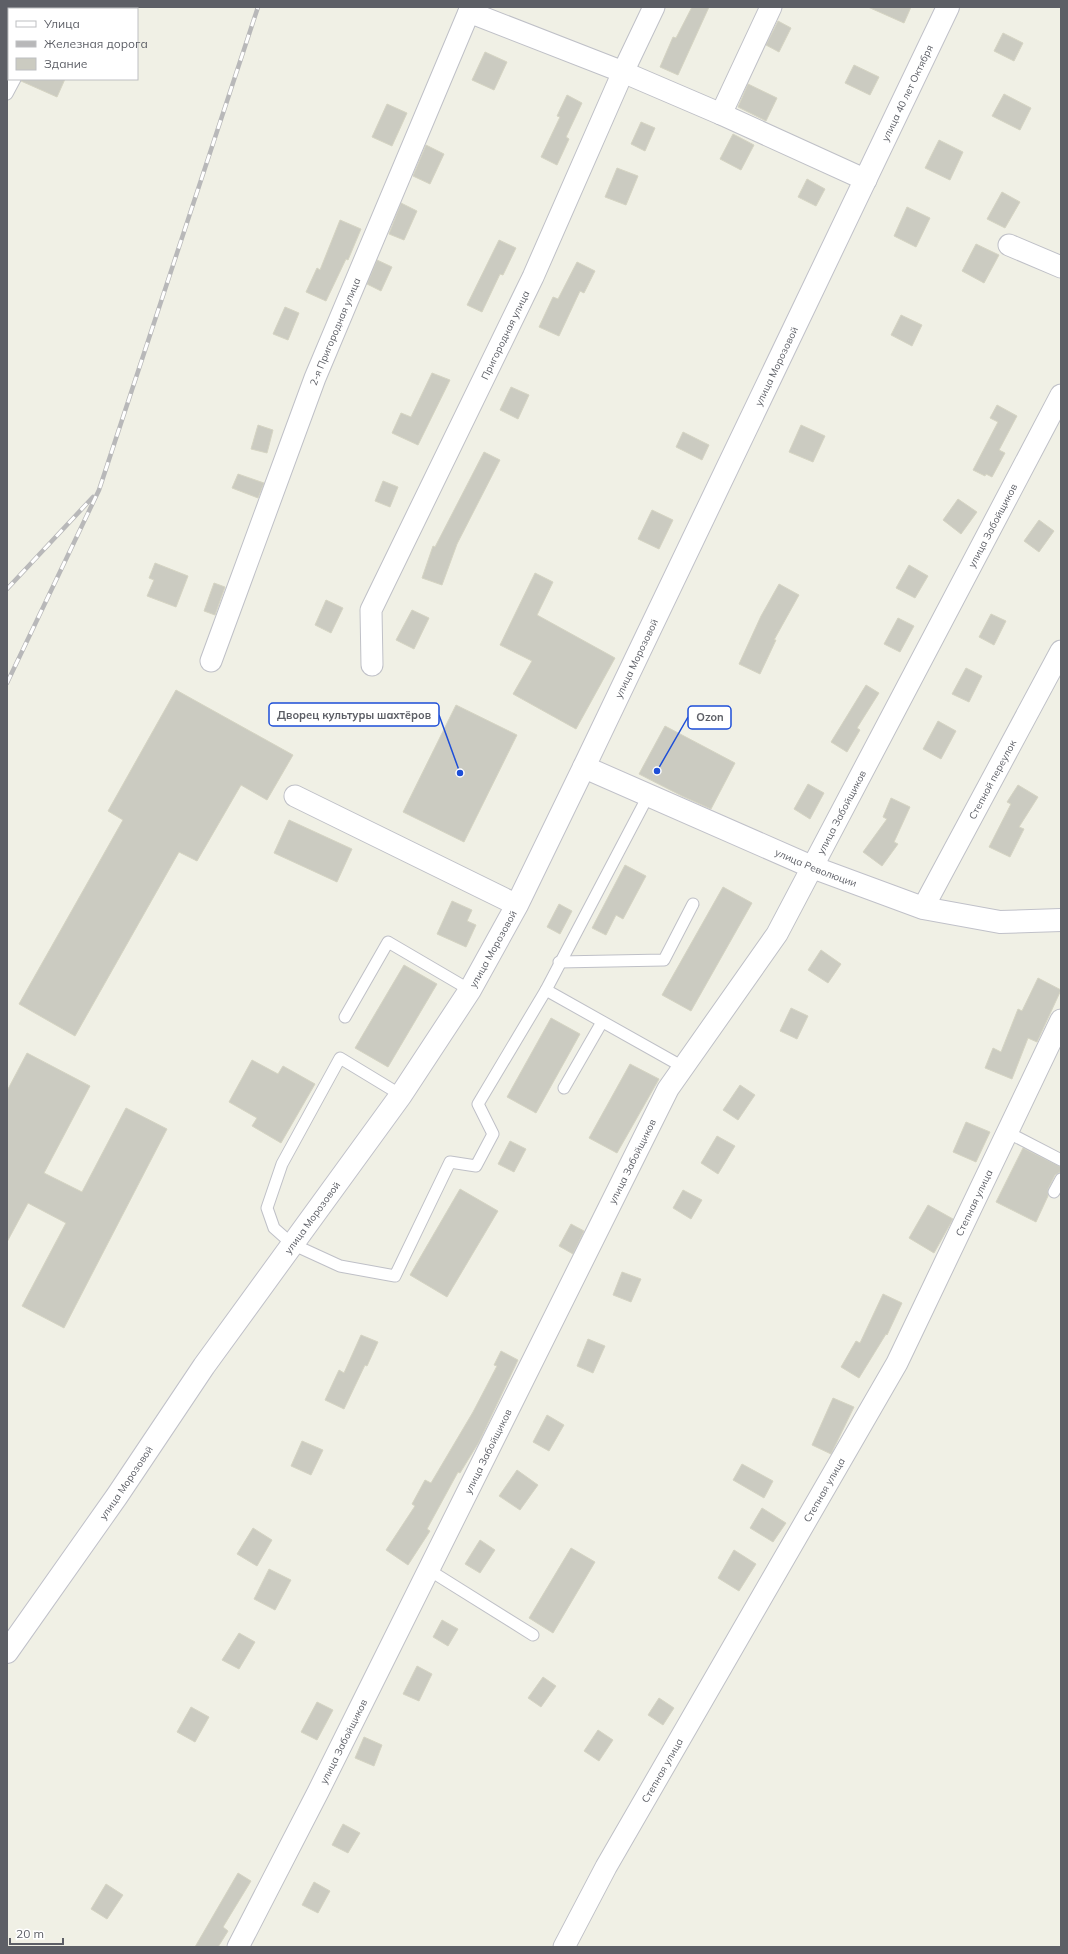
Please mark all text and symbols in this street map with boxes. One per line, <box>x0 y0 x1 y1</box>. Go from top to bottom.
legend <box>8 8 138 80</box>
text: Улица <box>43 16 80 31</box>
text: Железная дорога <box>44 36 148 51</box>
street label: улица 40 лет Октября <box>879 43 936 144</box>
text: Здание <box>44 56 88 71</box>
street label: 2-я Пригородная улица <box>307 276 363 387</box>
street label: Пригородная улица <box>478 288 532 382</box>
street label: улица Морозовой <box>752 325 801 408</box>
street label: улица Забойщиков <box>965 481 1020 570</box>
street label: улица Морозовой <box>612 617 661 700</box>
callout: Дворец культуры шахтёров <box>269 703 439 726</box>
callout: Ozon <box>688 706 731 729</box>
text: Дворец культуры шахтёров <box>277 708 431 722</box>
text: Ozon <box>696 710 724 724</box>
street label: Степной переулок <box>966 737 1019 822</box>
street label: улица Забойщиков <box>814 768 869 857</box>
street label: улица Революции <box>773 846 859 890</box>
street label: улица Морозовой <box>467 908 520 990</box>
street label: улица Забойщиков <box>606 1117 659 1206</box>
street label: Степная улица <box>953 1168 996 1238</box>
street label: улица Морозовой <box>282 1179 343 1256</box>
street label: улица Забойщиков <box>461 1407 515 1496</box>
street label: улица Морозовой <box>96 1443 156 1522</box>
street label: Степная улица <box>801 1455 848 1525</box>
street label: улица Забойщиков <box>317 1697 370 1786</box>
street label: Степная улица <box>639 1736 686 1805</box>
scale bar <box>10 1920 63 1946</box>
text: 20 m <box>16 1926 44 1941</box>

